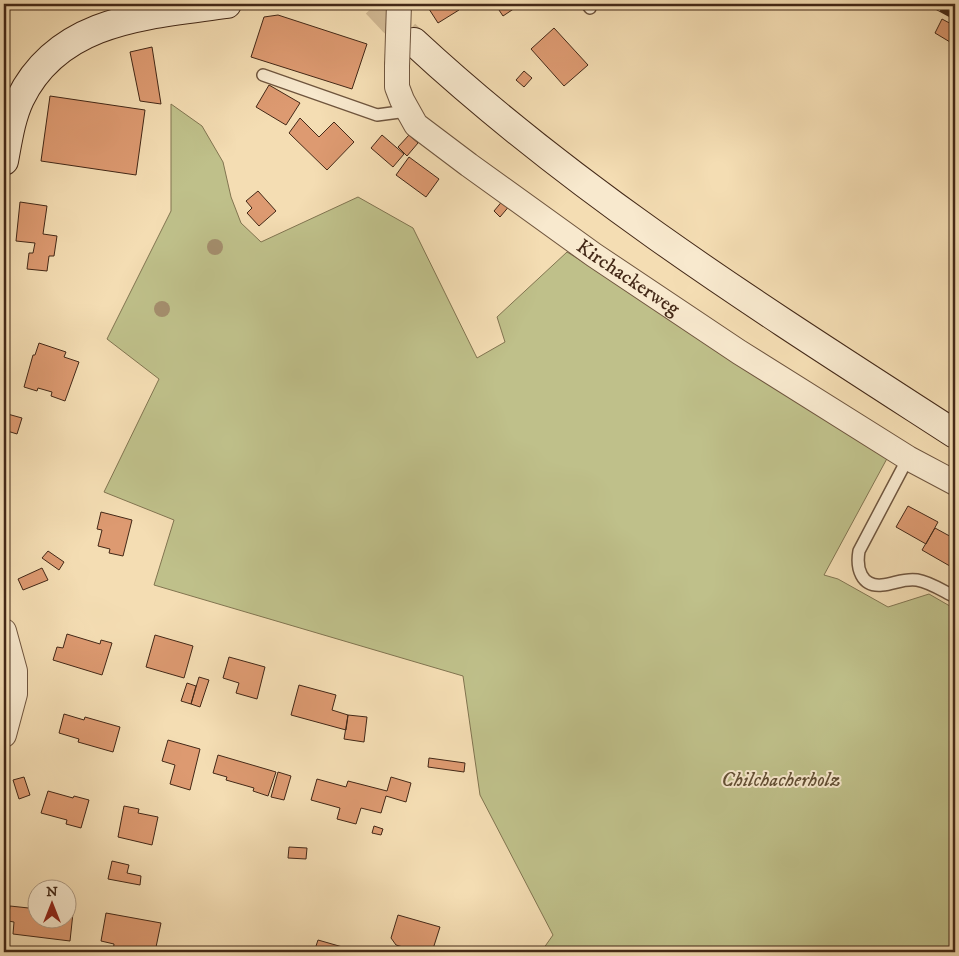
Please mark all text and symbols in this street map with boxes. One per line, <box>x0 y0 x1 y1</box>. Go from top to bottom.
street label: Kirchackerweg <box>572 234 685 321</box>
park label: Chilchacherholz <box>721 768 841 793</box>
north arrow <box>28 878 78 928</box>
text: N <box>46 883 58 901</box>

